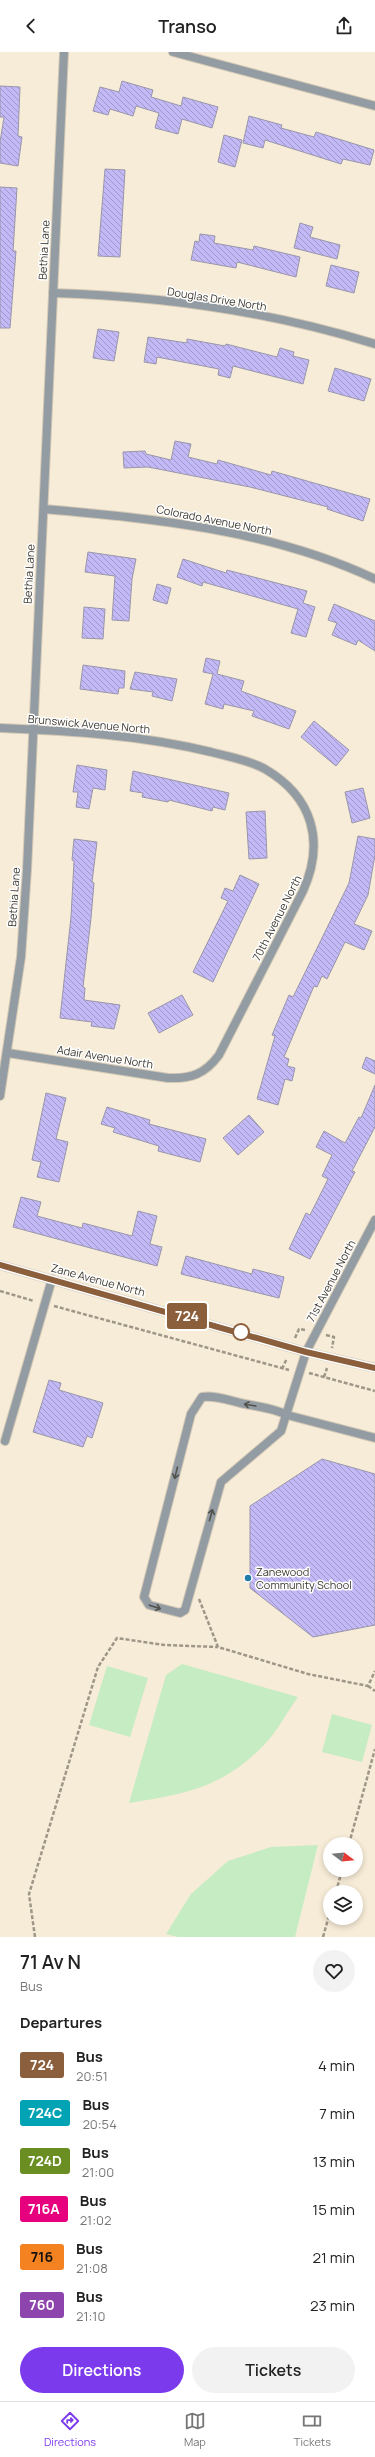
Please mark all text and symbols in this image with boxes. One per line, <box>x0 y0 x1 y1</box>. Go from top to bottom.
text: Transo <box>158 14 217 38</box>
icon: back <box>20 15 42 37</box>
icon: share <box>333 15 355 37</box>
street label: Bethia Lane <box>34 219 53 280</box>
street label: Douglas Drive North <box>166 283 268 314</box>
street label: Colorado Avenue North <box>155 501 273 538</box>
street label: Bethia Lane <box>19 543 38 604</box>
street label: Brunswick Avenue North <box>27 711 151 736</box>
street label: Bethia Lane <box>4 866 23 927</box>
street label: 70th Avenue North <box>248 872 305 963</box>
street label: Adair Avenue North <box>56 1042 154 1072</box>
street label: 71st Avenue North <box>303 1237 359 1324</box>
street label: Zane Avenue North <box>49 1260 147 1299</box>
line badge: 724 <box>164 1303 210 1329</box>
text: 724 <box>175 1306 199 1325</box>
unlabelled marker <box>232 1323 250 1341</box>
one-way arrow <box>244 1401 257 1409</box>
one-way arrow <box>172 1466 179 1479</box>
one-way arrow <box>208 1509 216 1522</box>
place label: Zanewood Community School <box>256 1564 352 1592</box>
marker: Zanewood Community School <box>243 1573 253 1583</box>
one-way arrow <box>149 1603 161 1611</box>
north arrow <box>323 1837 363 1877</box>
map controls <box>323 1837 363 1925</box>
button: layers <box>323 1885 363 1925</box>
text: 71 Av N <box>20 1949 81 1975</box>
button: heart <box>313 1950 355 1992</box>
text: Bus <box>20 1977 43 1995</box>
text: Departures <box>20 2012 102 2033</box>
text: Bus <box>76 2046 103 2067</box>
text: 724 <box>30 2055 54 2074</box>
text: 4 min <box>318 2055 355 2076</box>
text: 20:51 <box>76 2067 108 2085</box>
text: Bus <box>82 2094 109 2115</box>
text: 724C <box>28 2103 62 2122</box>
text: 7 min <box>319 2103 355 2124</box>
text: 20:54 <box>82 2115 117 2133</box>
text: Bus <box>82 2142 109 2163</box>
text: 724D <box>28 2151 62 2170</box>
text: 13 min <box>313 2151 355 2172</box>
text: 21:00 <box>82 2163 114 2181</box>
text: Bus <box>80 2190 107 2211</box>
text: 716A <box>28 2199 60 2218</box>
text: 15 min <box>312 2199 355 2220</box>
text: 21:02 <box>80 2211 111 2229</box>
text: Bus <box>76 2238 103 2259</box>
text: 716 <box>31 2247 53 2266</box>
text: 21 min <box>312 2247 355 2268</box>
text: 21:08 <box>76 2259 108 2277</box>
text: Bus <box>76 2286 103 2307</box>
text: 760 <box>29 2295 55 2314</box>
text: 23 min <box>310 2295 355 2316</box>
text: 21:10 <box>76 2307 105 2325</box>
button: Directions <box>20 2347 184 2393</box>
button: Tickets <box>192 2347 355 2393</box>
tab: Directions <box>44 2410 96 2449</box>
tab: Map <box>184 2410 206 2449</box>
tab: Tickets <box>294 2410 331 2449</box>

